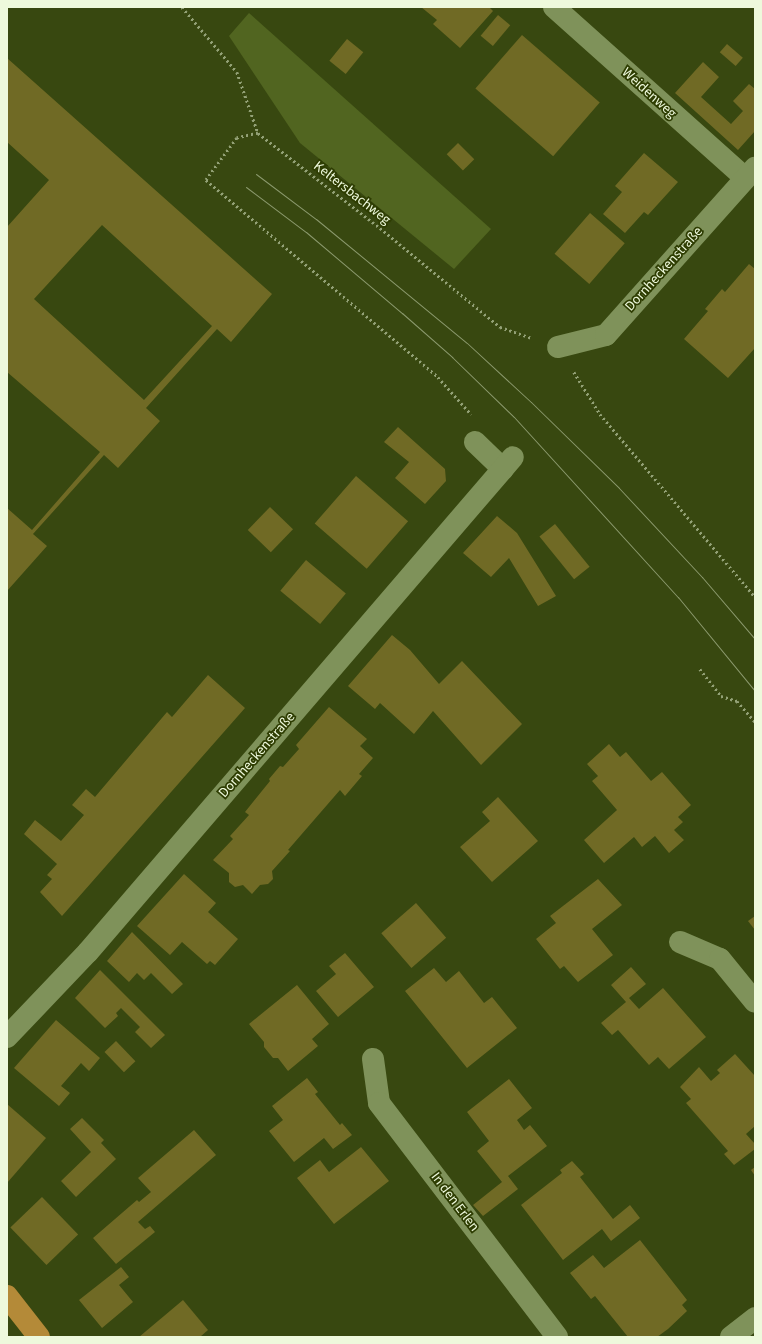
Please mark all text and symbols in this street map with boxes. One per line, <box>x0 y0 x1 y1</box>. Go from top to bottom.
street label: Weidenweg <box>618 64 680 122</box>
street label: Keltersbachweg <box>310 158 394 228</box>
street label: Dornheckenstraße <box>622 223 706 315</box>
street label: Dornheckenstraße <box>215 709 299 801</box>
street label: In den Erlen <box>427 1169 483 1235</box>

